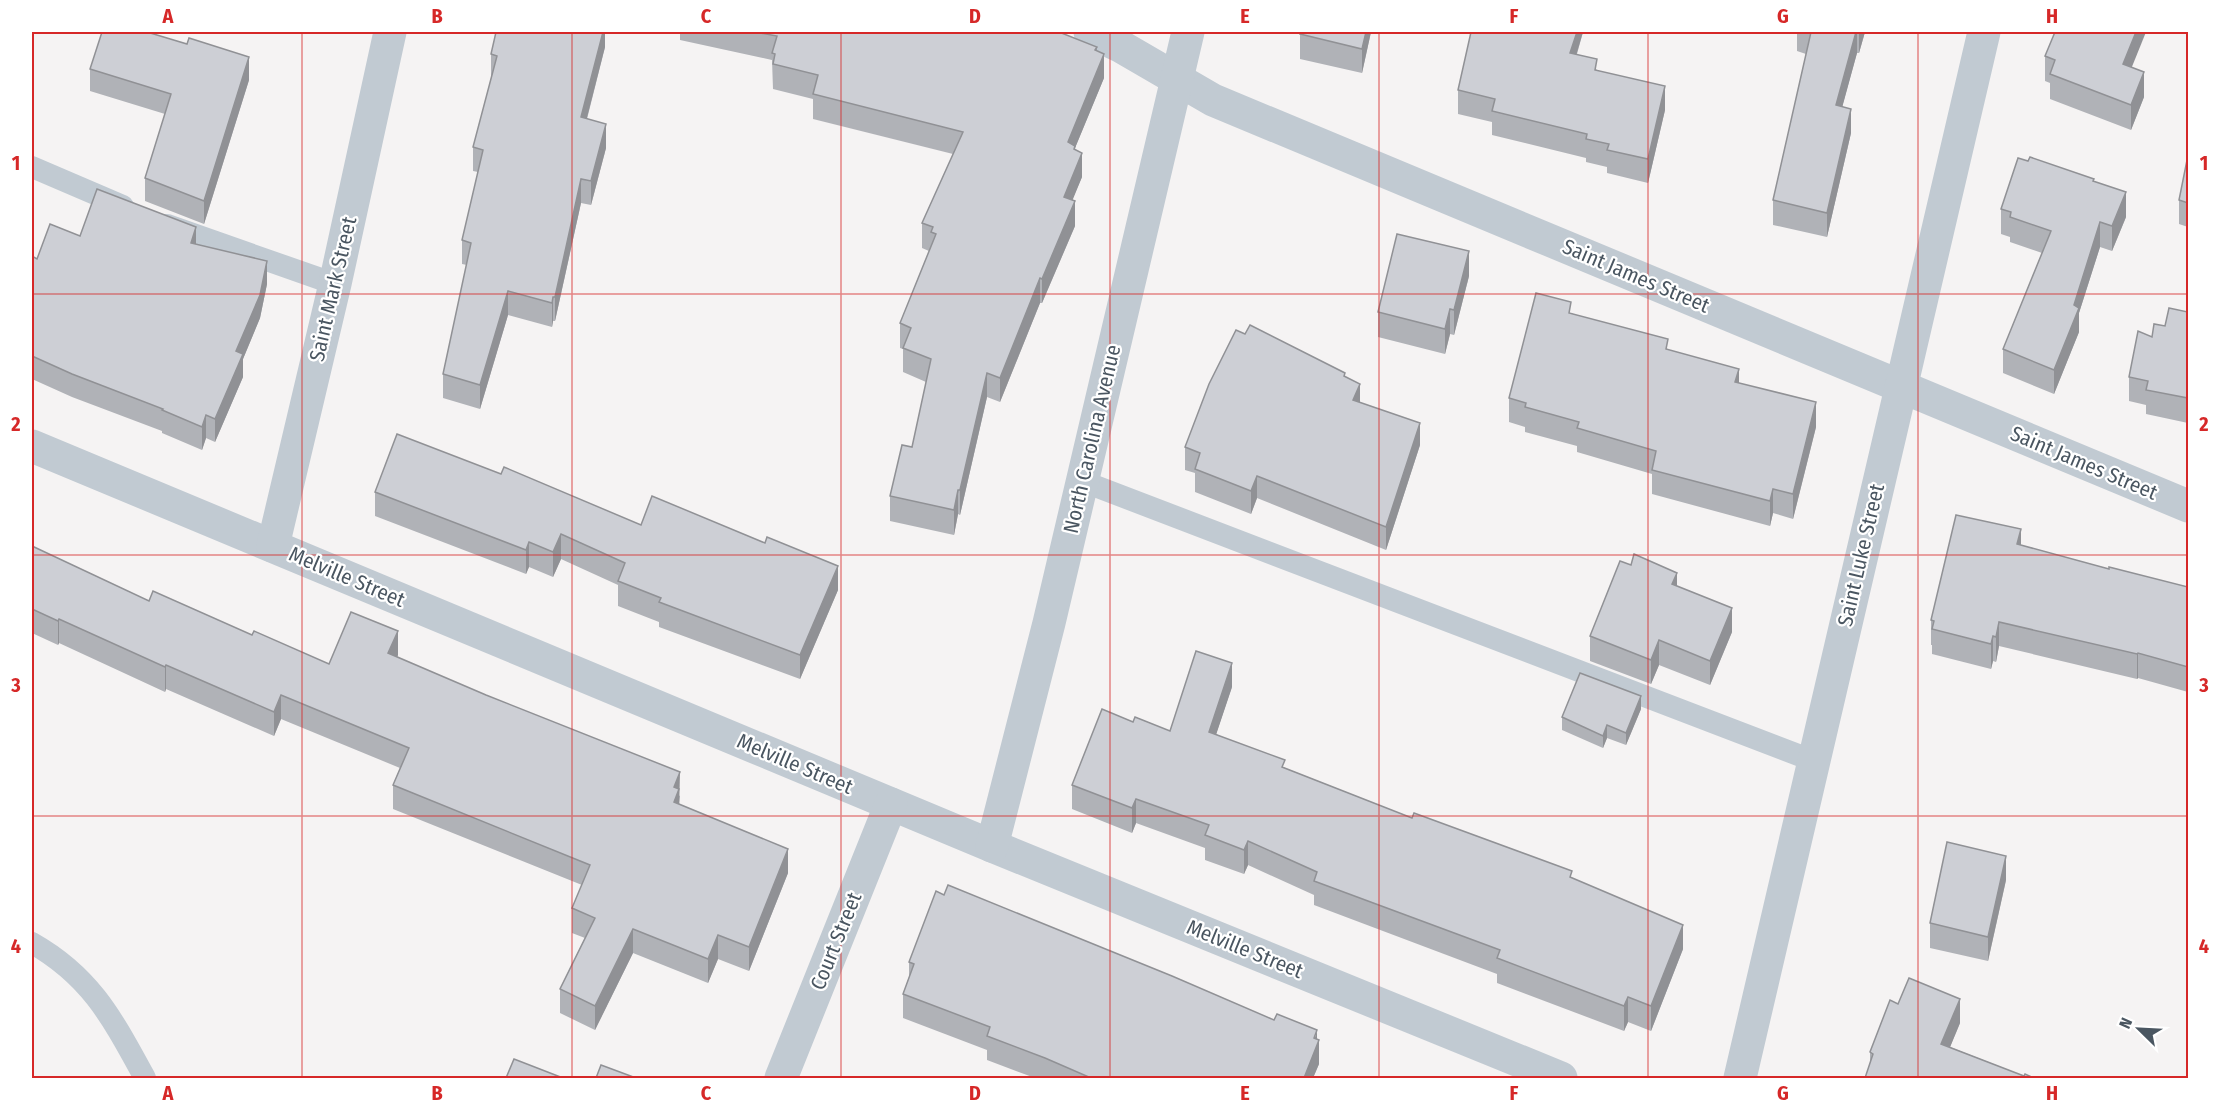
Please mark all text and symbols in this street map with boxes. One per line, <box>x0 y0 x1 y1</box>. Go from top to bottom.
text: A <box>162 4 175 28</box>
text: B <box>431 4 443 28</box>
text: C <box>701 4 712 28</box>
text: D <box>969 4 981 28</box>
text: E <box>1240 4 1250 28</box>
text: F <box>1510 4 1519 28</box>
text: G <box>1777 4 1789 28</box>
text: H <box>2046 4 2058 28</box>
text: 1 <box>12 151 20 175</box>
text: 1 <box>2200 151 2208 175</box>
street label: Saint Mark Street <box>304 214 362 364</box>
street label: Saint James Street <box>1559 233 1713 319</box>
street label: North Carolina Avenue <box>1058 342 1126 536</box>
text: 2 <box>10 412 21 436</box>
text: 2 <box>2198 412 2209 436</box>
street label: Saint James Street <box>2007 420 2161 506</box>
street label: Saint Luke Street <box>1832 481 1890 629</box>
street label: Melville Street <box>285 541 409 613</box>
text: 3 <box>10 673 21 697</box>
text: 3 <box>2198 673 2209 697</box>
street label: Melville Street <box>733 728 857 800</box>
street label: Court Street <box>805 888 867 994</box>
street label: Melville Street <box>1183 914 1307 984</box>
text: 4 <box>11 934 21 958</box>
text: 4 <box>2199 934 2209 958</box>
north arrow <box>2109 999 2169 1059</box>
text: N <box>2115 1015 2136 1031</box>
text: A <box>162 1081 175 1105</box>
text: B <box>431 1081 443 1105</box>
text: C <box>701 1081 712 1105</box>
text: D <box>969 1081 981 1105</box>
text: E <box>1240 1081 1250 1105</box>
text: F <box>1510 1081 1519 1105</box>
text: G <box>1777 1081 1789 1105</box>
text: H <box>2046 1081 2058 1105</box>

